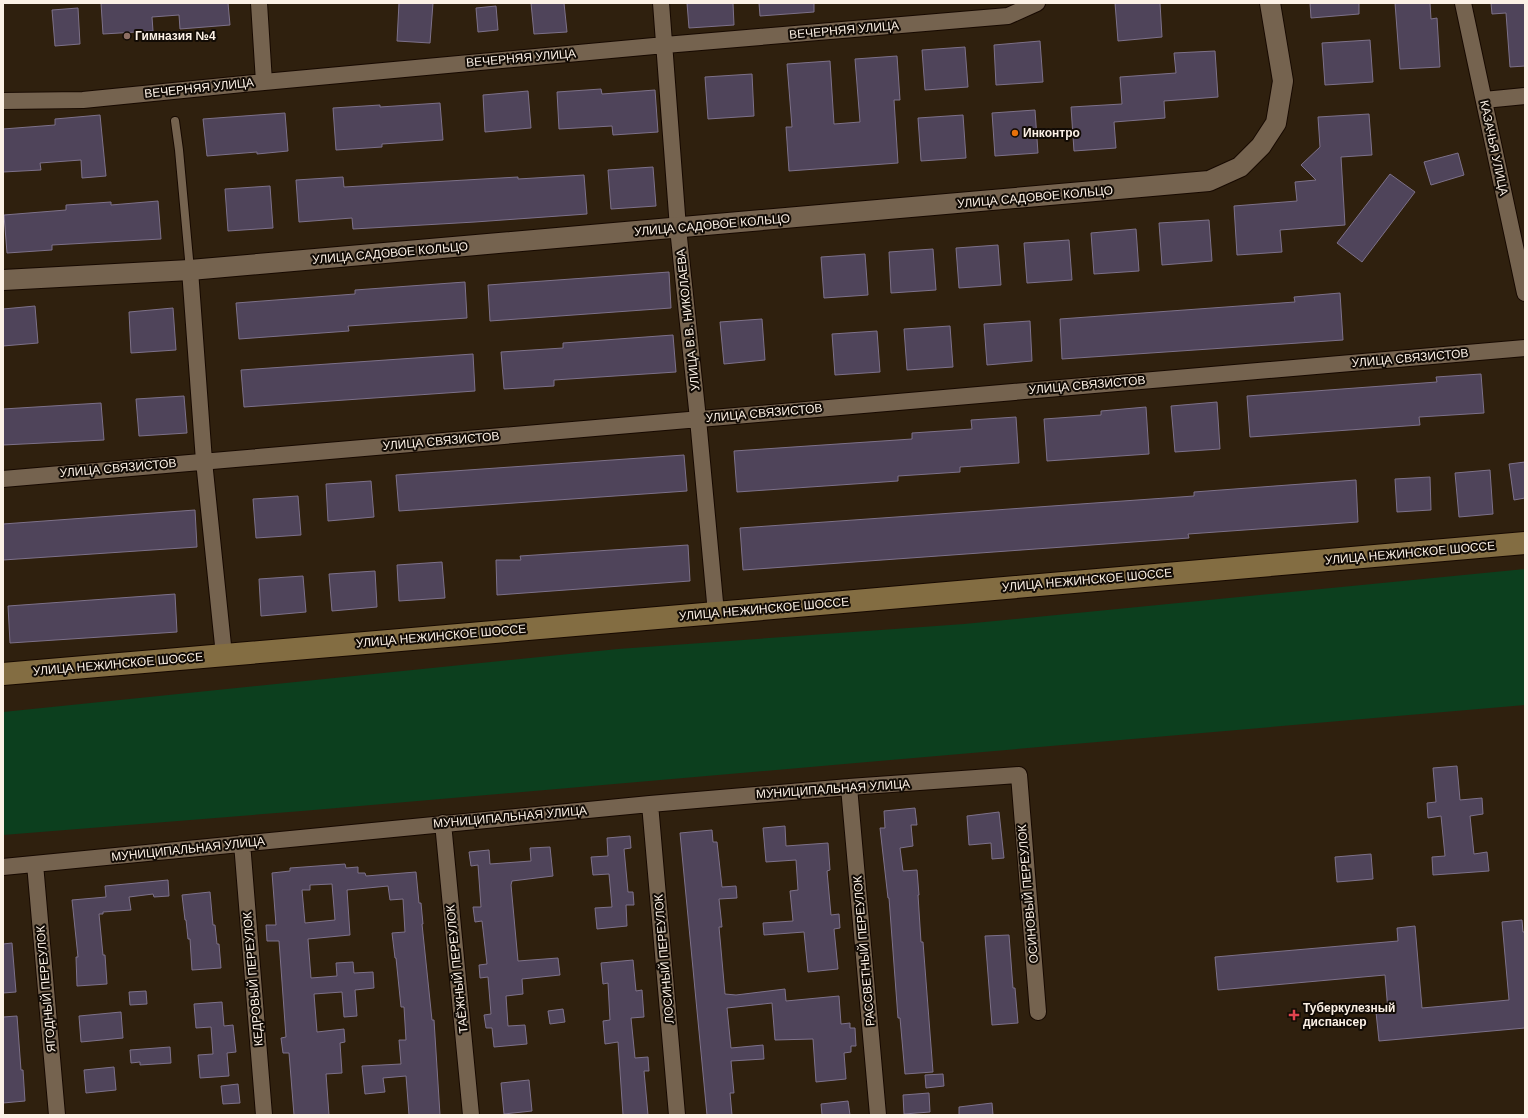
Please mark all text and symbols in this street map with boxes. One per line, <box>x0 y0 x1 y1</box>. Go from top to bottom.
street label: ВЕЧЕРНЯЯ УЛИЦА <box>789 18 899 42</box>
place label: Гимназия №4 <box>135 29 216 43</box>
marker: Гимназия №4 <box>122 31 132 41</box>
street label: ВЕЧЕРНЯЯ УЛИЦА <box>466 46 576 70</box>
street label: ВЕЧЕРНЯЯ УЛИЦА <box>144 75 254 101</box>
street label: КАЗАЧЬЯ УЛИЦА <box>1477 99 1511 197</box>
place label: Инконтро <box>1023 126 1080 140</box>
marker: Инконтро <box>1010 128 1020 138</box>
street label: УЛИЦА САДОВОЕ КОЛЬЦО <box>957 183 1113 211</box>
street label: УЛИЦА САДОВОЕ КОЛЬЦО <box>634 211 790 239</box>
street label: УЛИЦА САДОВОЕ КОЛЬЦО <box>312 239 468 267</box>
street label: УЛИЦА В.В. НИКОЛАЕВА <box>674 248 702 392</box>
street label: УЛИЦА СВЯЗИСТОВ <box>1351 346 1469 370</box>
street label: УЛИЦА СВЯЗИСТОВ <box>1028 373 1146 397</box>
street label: УЛИЦА СВЯЗИСТОВ <box>705 401 823 425</box>
street label: УЛИЦА СВЯЗИСТОВ <box>382 429 500 453</box>
street label: УЛИЦА СВЯЗИСТОВ <box>59 456 177 480</box>
street label: УЛИЦА НЕЖИНСКОЕ ШОССЕ <box>1324 539 1496 567</box>
street label: УЛИЦА НЕЖИНСКОЕ ШОССЕ <box>1001 566 1173 594</box>
street label: УЛИЦА НЕЖИНСКОЕ ШОССЕ <box>678 595 850 623</box>
street label: УЛИЦА НЕЖИНСКОЕ ШОССЕ <box>355 622 527 650</box>
street label: УЛИЦА НЕЖИНСКОЕ ШОССЕ <box>32 650 204 678</box>
street label: МУНИЦИПАЛЬНАЯ УЛИЦА <box>756 777 910 801</box>
street label: МУНИЦИПАЛЬНАЯ УЛИЦА <box>433 803 587 831</box>
street label: ОСИНОВЫЙ ПЕРЕУЛОК <box>1014 824 1041 964</box>
street label: МУНИЦИПАЛЬНАЯ УЛИЦА <box>111 834 265 864</box>
street label: РАССВЕТНЫЙ ПЕРЕУЛОК <box>849 875 878 1027</box>
street label: ЛОСИНЫЙ ПЕРЕУЛОК <box>650 894 677 1024</box>
street label: ТАЁЖНЫЙ ПЕРЕУЛОК <box>442 904 471 1034</box>
street label: КЕДРОВЫЙ ПЕРЕУЛОК <box>239 911 266 1047</box>
street label: ЯГОДНЫЙ ПЕРЕУЛОК <box>32 925 59 1053</box>
place label: Туберкулезный диспансер <box>1303 1001 1395 1029</box>
marker: Туберкулезный диспансер <box>1288 1009 1300 1021</box>

